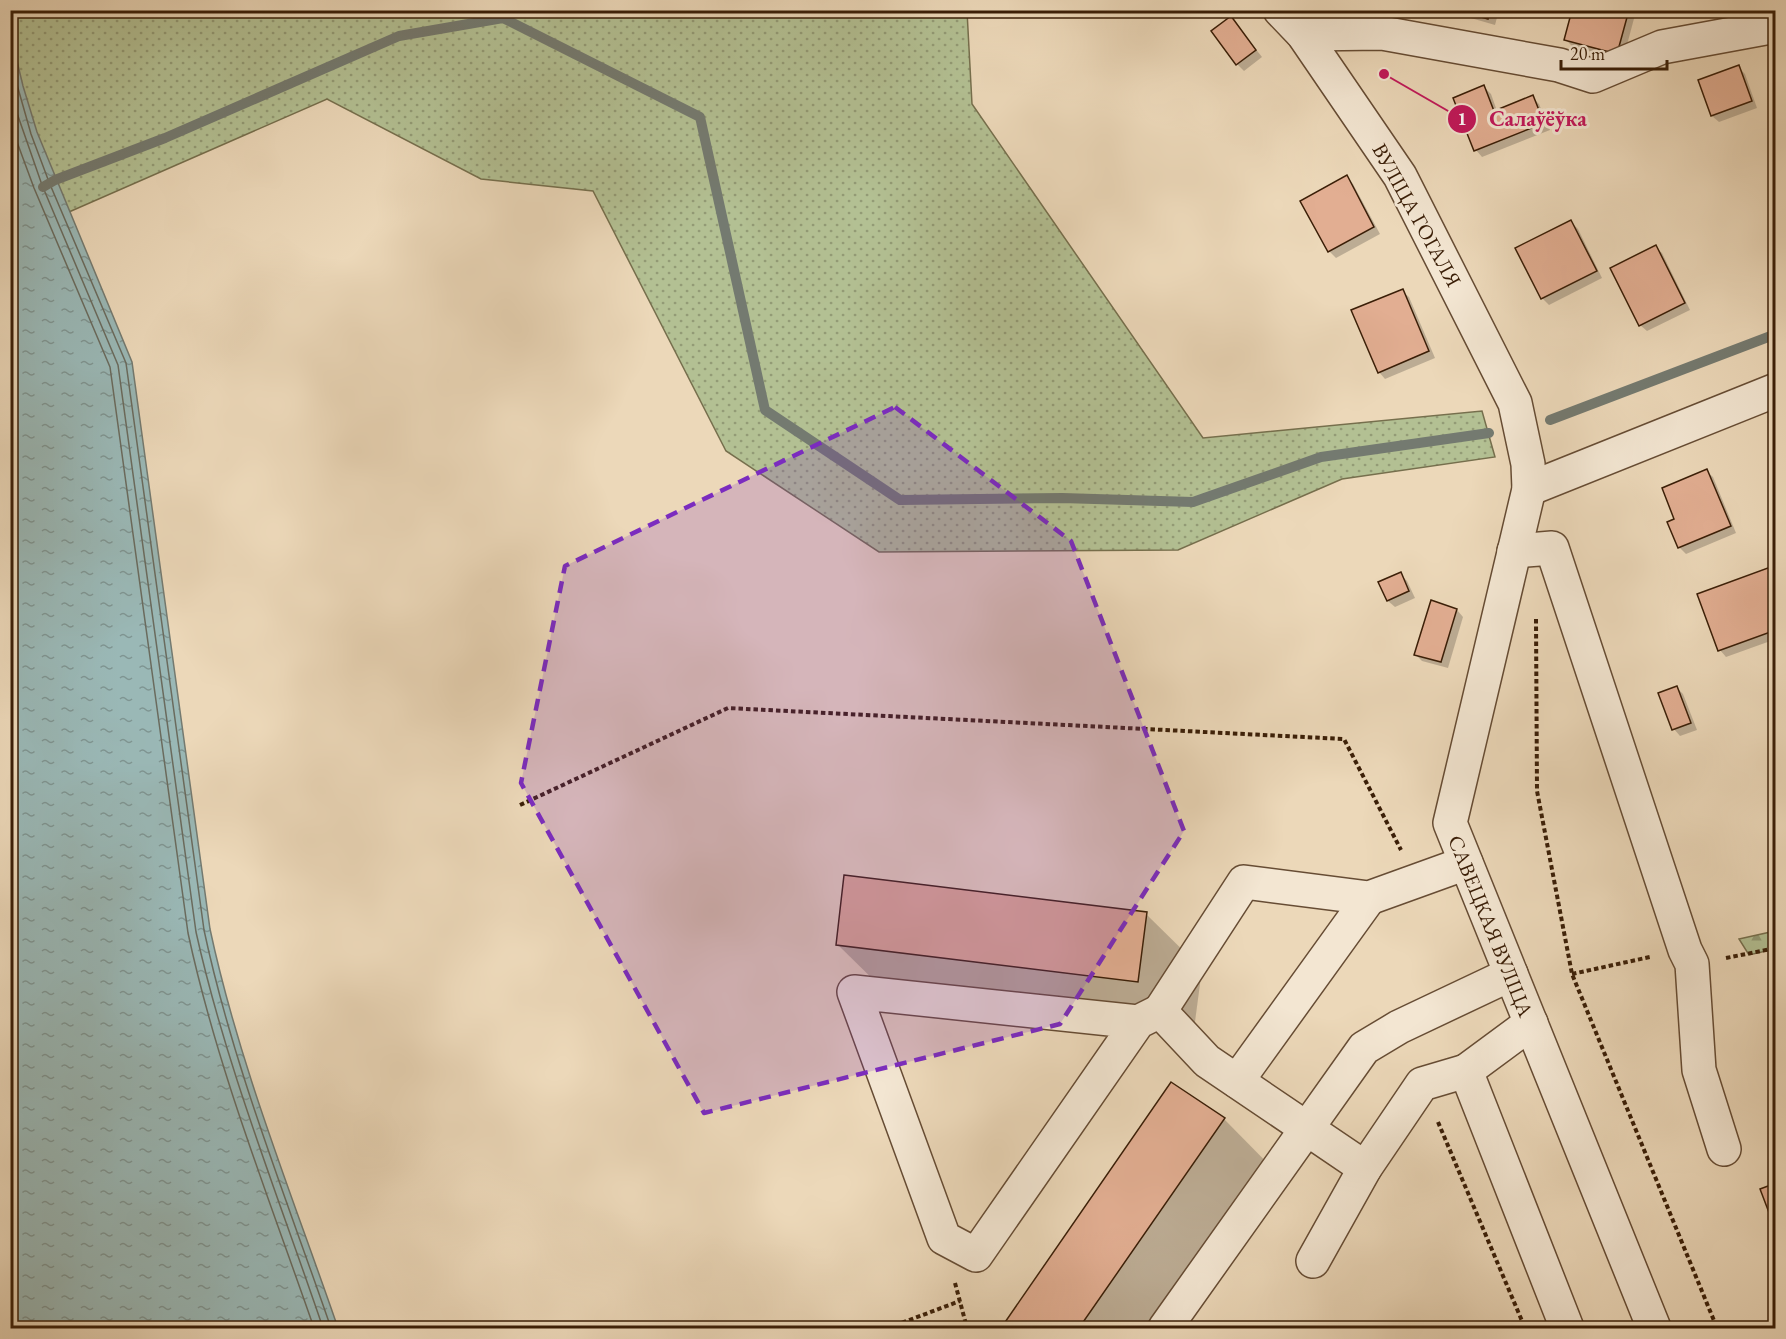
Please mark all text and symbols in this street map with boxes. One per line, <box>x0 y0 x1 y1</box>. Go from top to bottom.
scale bar <box>1561 33 1668 71</box>
text: 20 m <box>1570 42 1605 65</box>
callout: Салаўёўка <box>1447 99 1598 139</box>
text: Салаўёўка <box>1489 104 1587 133</box>
text: 1 <box>1457 107 1467 130</box>
street label: ВУЛІЦА ГОГАЛЯ <box>1366 138 1468 292</box>
street label: САВЕЦКАЯ ВУЛІЦА <box>1442 831 1540 1021</box>

